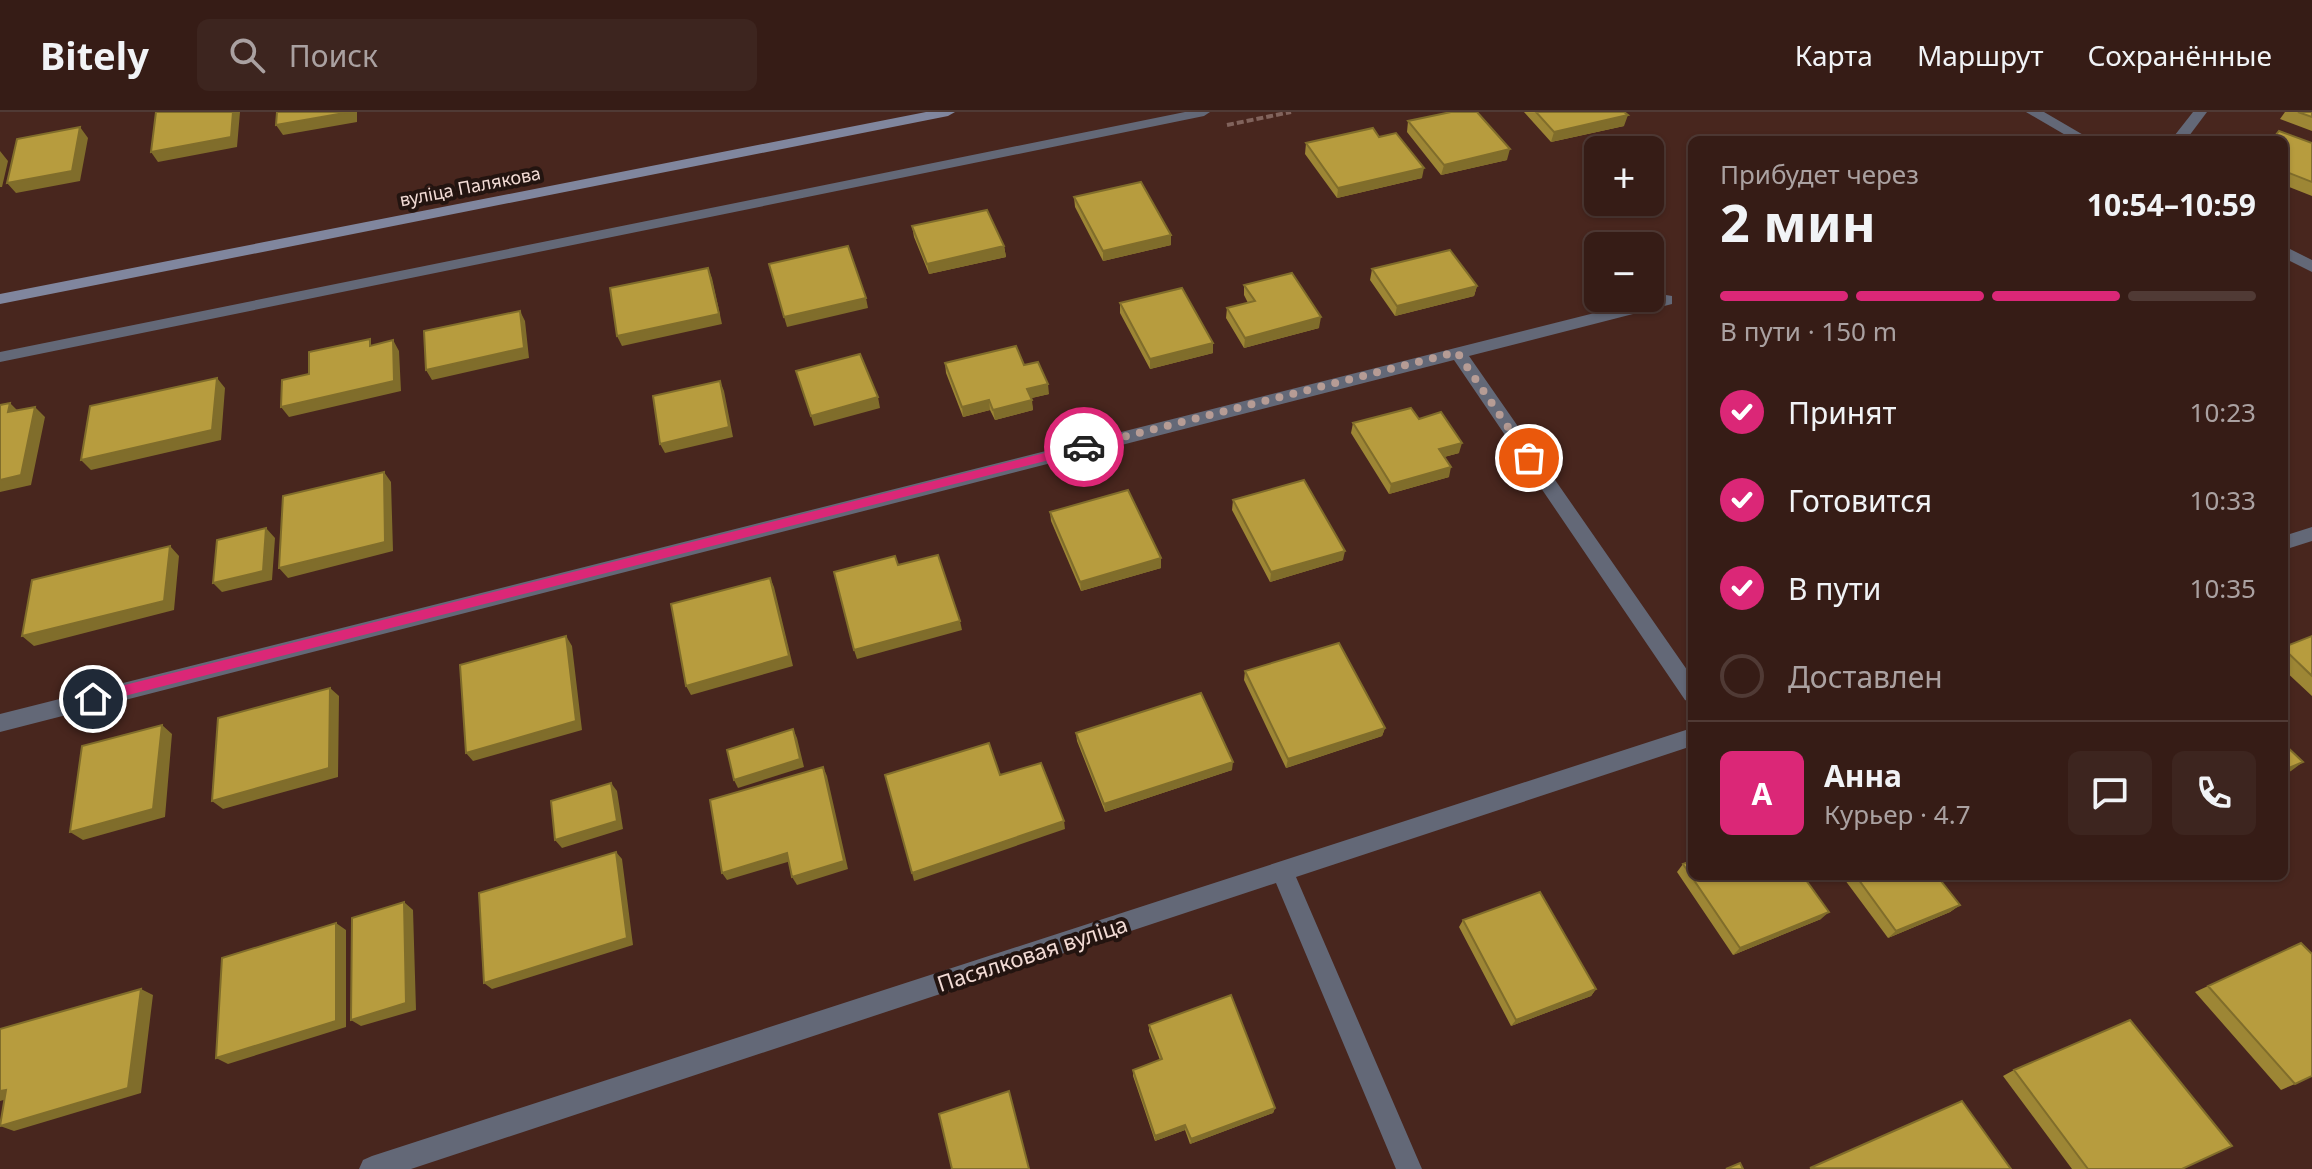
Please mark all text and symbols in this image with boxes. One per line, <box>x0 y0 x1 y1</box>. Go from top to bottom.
search box <box>197 19 757 91</box>
text: Bitely <box>40 29 149 81</box>
icon: search <box>225 33 269 77</box>
text: Поиск <box>289 35 378 76</box>
text: Карта <box>1795 36 1873 74</box>
text: Маршрут <box>1917 36 2043 74</box>
text: Сохранённые <box>2087 36 2272 74</box>
map controls <box>1584 136 1664 312</box>
button: + <box>1584 136 1664 216</box>
text: Прибудет через <box>1720 156 1919 192</box>
street label: вуліца Палякова <box>397 161 543 211</box>
text: 10:54–10:59 <box>2087 184 2256 225</box>
text: 2 мин <box>1720 186 1876 257</box>
button: − <box>1584 232 1664 312</box>
text: В пути · 150 m <box>1720 313 1897 349</box>
icon: check <box>1720 390 1764 434</box>
text: Принят <box>1788 392 1897 433</box>
text: 10:23 <box>2190 394 2256 430</box>
courier <box>1044 407 1124 487</box>
pin <box>1495 424 1563 492</box>
icon: car <box>1062 425 1106 469</box>
icon: bag <box>1507 436 1551 480</box>
icon: check <box>1720 478 1764 522</box>
text: Готовится <box>1788 480 1932 521</box>
text: 10:33 <box>2190 482 2256 518</box>
icon: check <box>1720 566 1764 610</box>
text: В пути <box>1788 568 1881 609</box>
text: 10:35 <box>2190 570 2256 606</box>
text: Доставлен <box>1788 656 1943 697</box>
pin <box>59 665 127 733</box>
icon: home <box>71 677 115 721</box>
button: chat <box>2068 751 2152 835</box>
button: phone <box>2172 751 2256 835</box>
text: Анна <box>1824 755 1902 796</box>
text: А <box>1752 773 1772 814</box>
text: Курьер · 4.7 <box>1824 796 1971 832</box>
street label: Пасялковая вуліца <box>933 908 1131 998</box>

